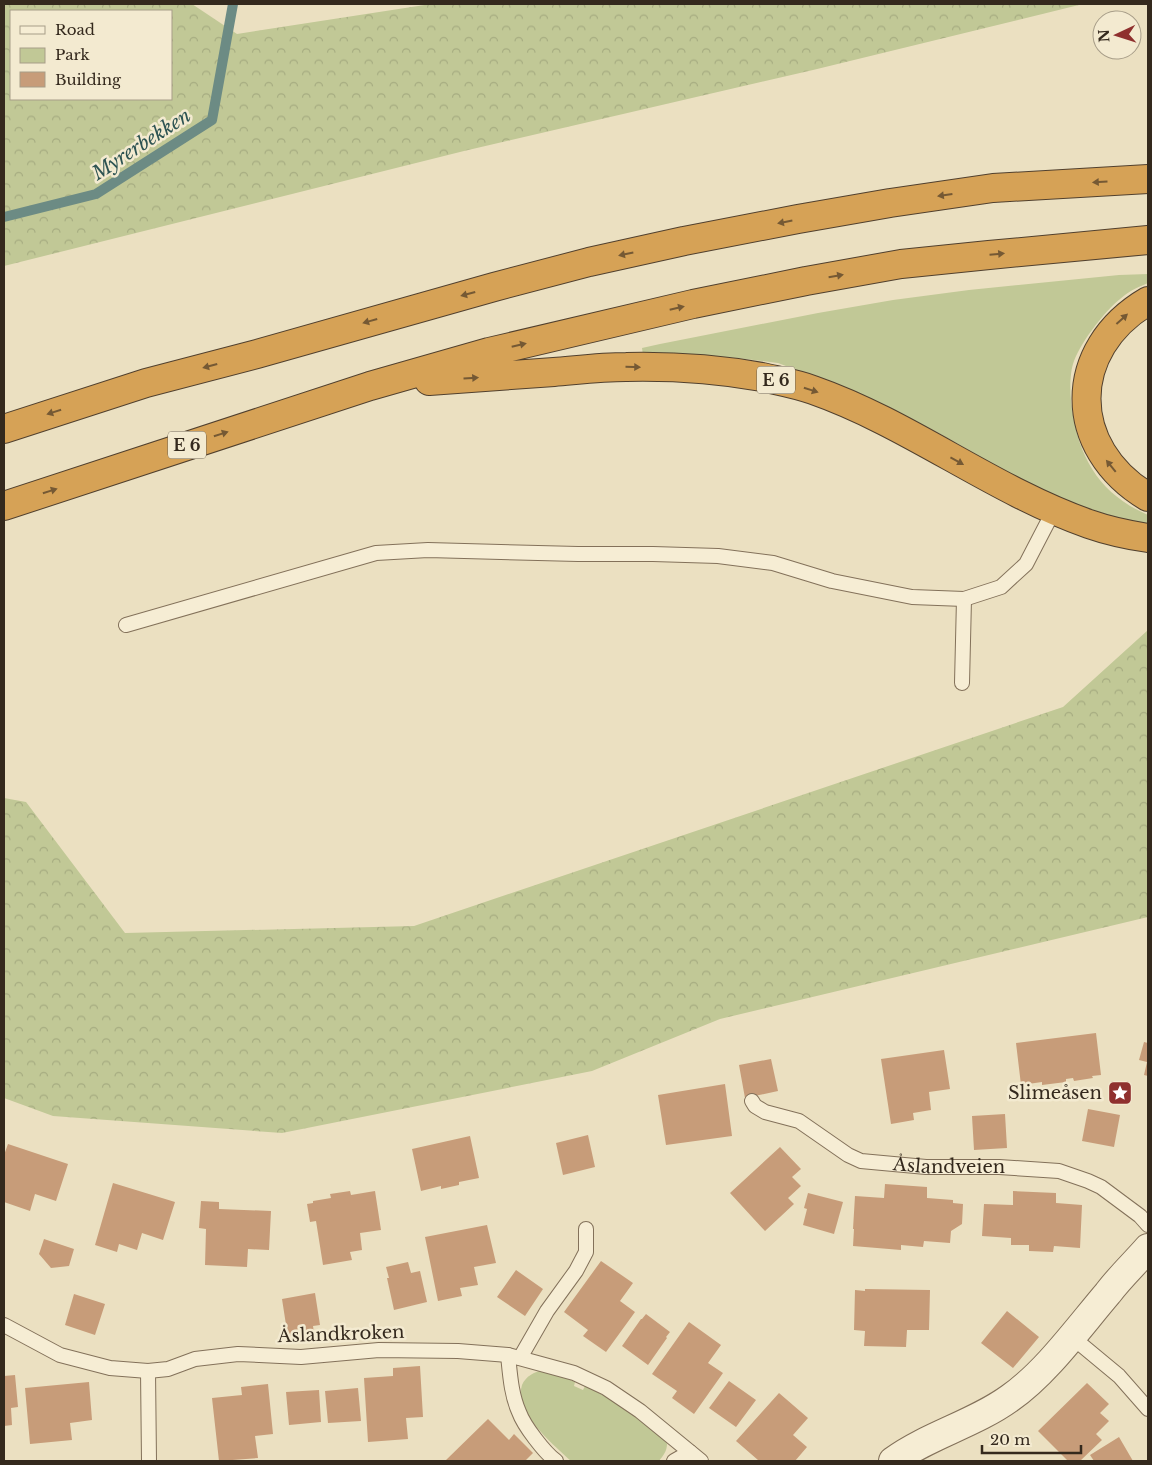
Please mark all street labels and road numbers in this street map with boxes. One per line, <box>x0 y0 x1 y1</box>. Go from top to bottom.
road number: E 6 <box>757 366 795 394</box>
road number: E 6 <box>168 432 206 458</box>
street label: Åslandveien <box>891 1152 1005 1178</box>
street label: Åslandkroken <box>276 1320 405 1347</box>

